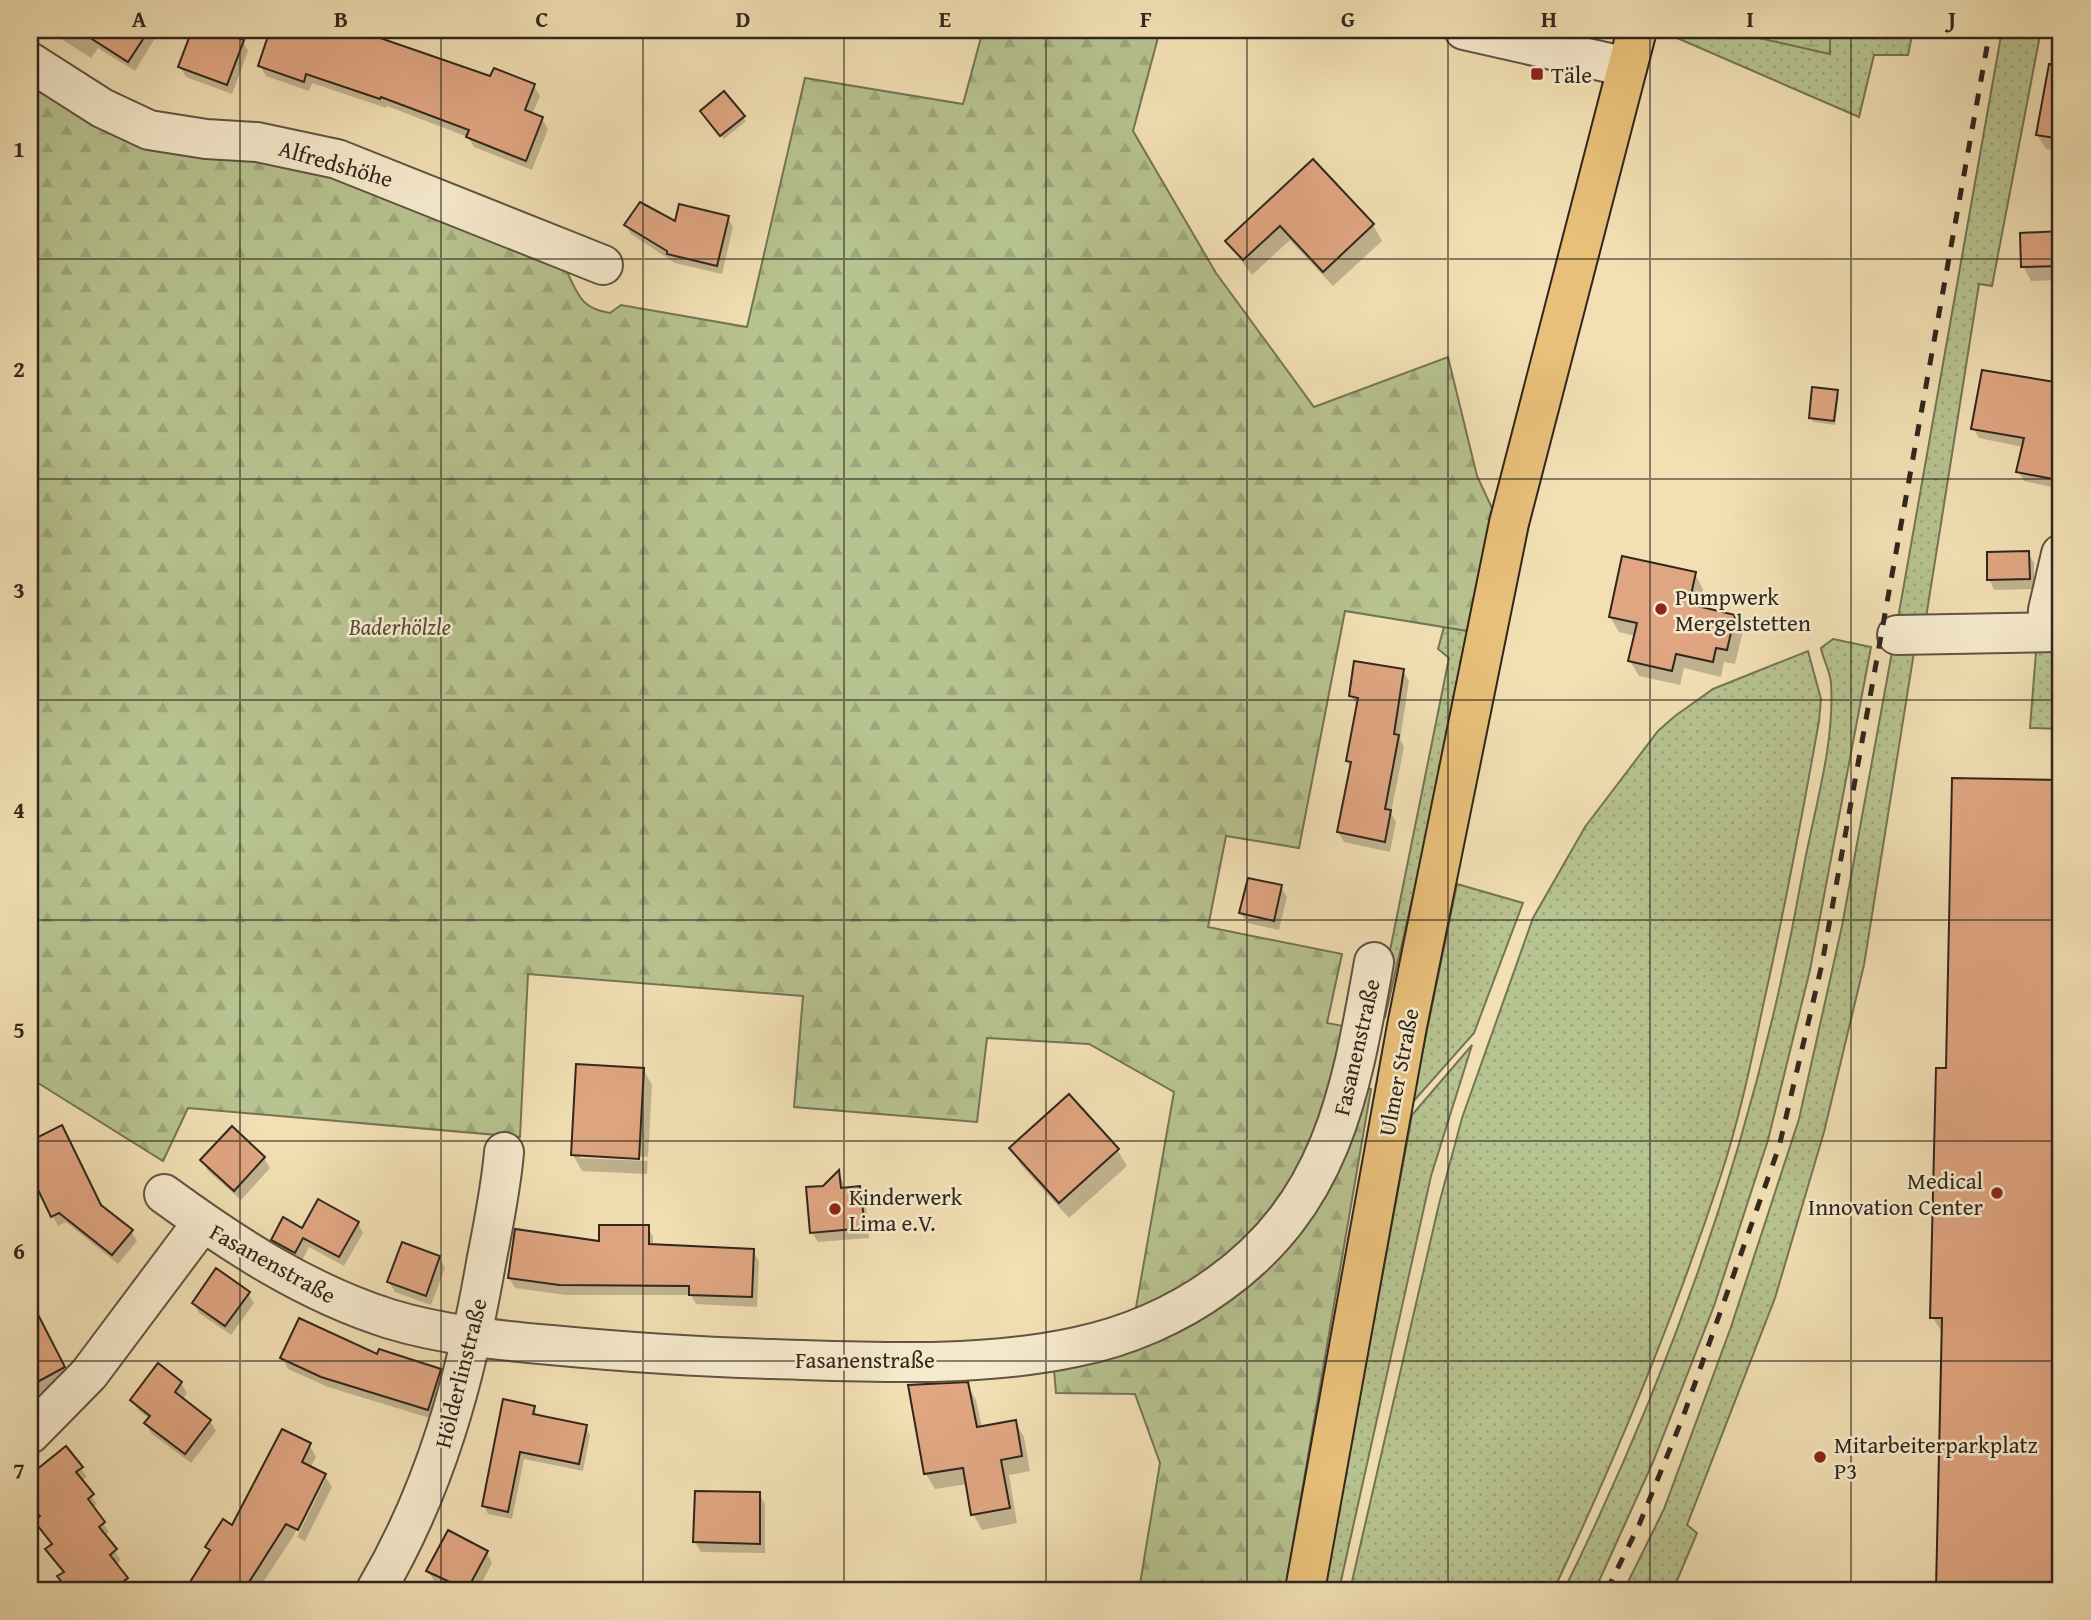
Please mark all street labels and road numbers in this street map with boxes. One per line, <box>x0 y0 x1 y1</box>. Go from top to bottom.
street label: Alfredshöhe <box>275 131 397 195</box>
street label: Fasanenstraße <box>1324 975 1388 1119</box>
street label: Ulmer Straße <box>1369 1005 1427 1139</box>
street label: Fasanenstraße <box>204 1215 342 1311</box>
street label: Hölderlinstraße <box>425 1295 495 1451</box>
street label: Fasanenstraße <box>795 1343 935 1376</box>

